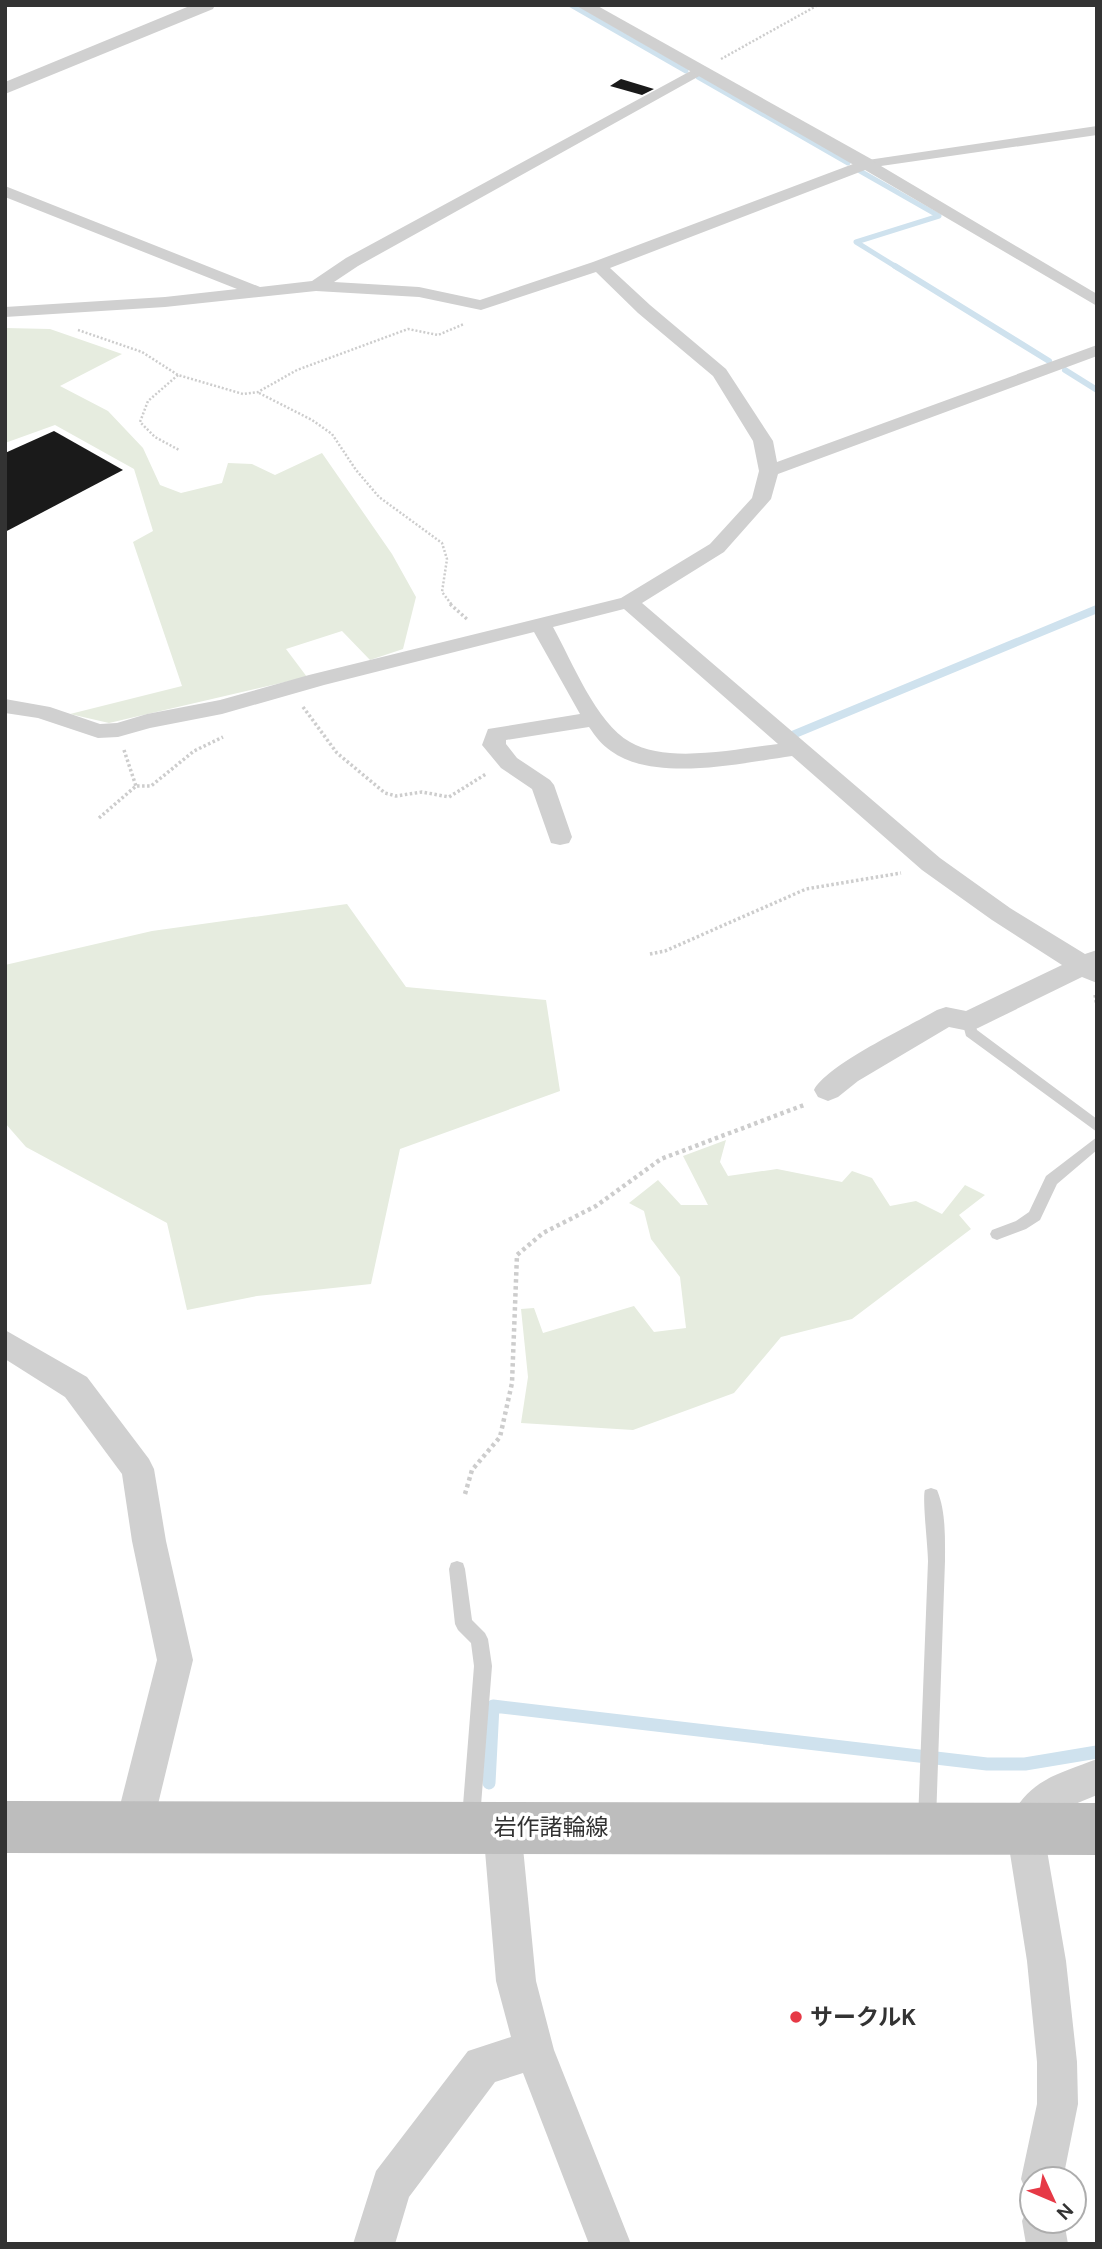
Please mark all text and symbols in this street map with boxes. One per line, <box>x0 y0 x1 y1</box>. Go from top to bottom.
street label: 岩作諸輪線 <box>494 1812 609 1842</box>
place label: サークルK <box>810 2002 916 2032</box>
marker: サークルK <box>788 2009 804 2025</box>
north arrow <box>1018 2165 1088 2235</box>
text: N <box>1051 2198 1079 2225</box>

